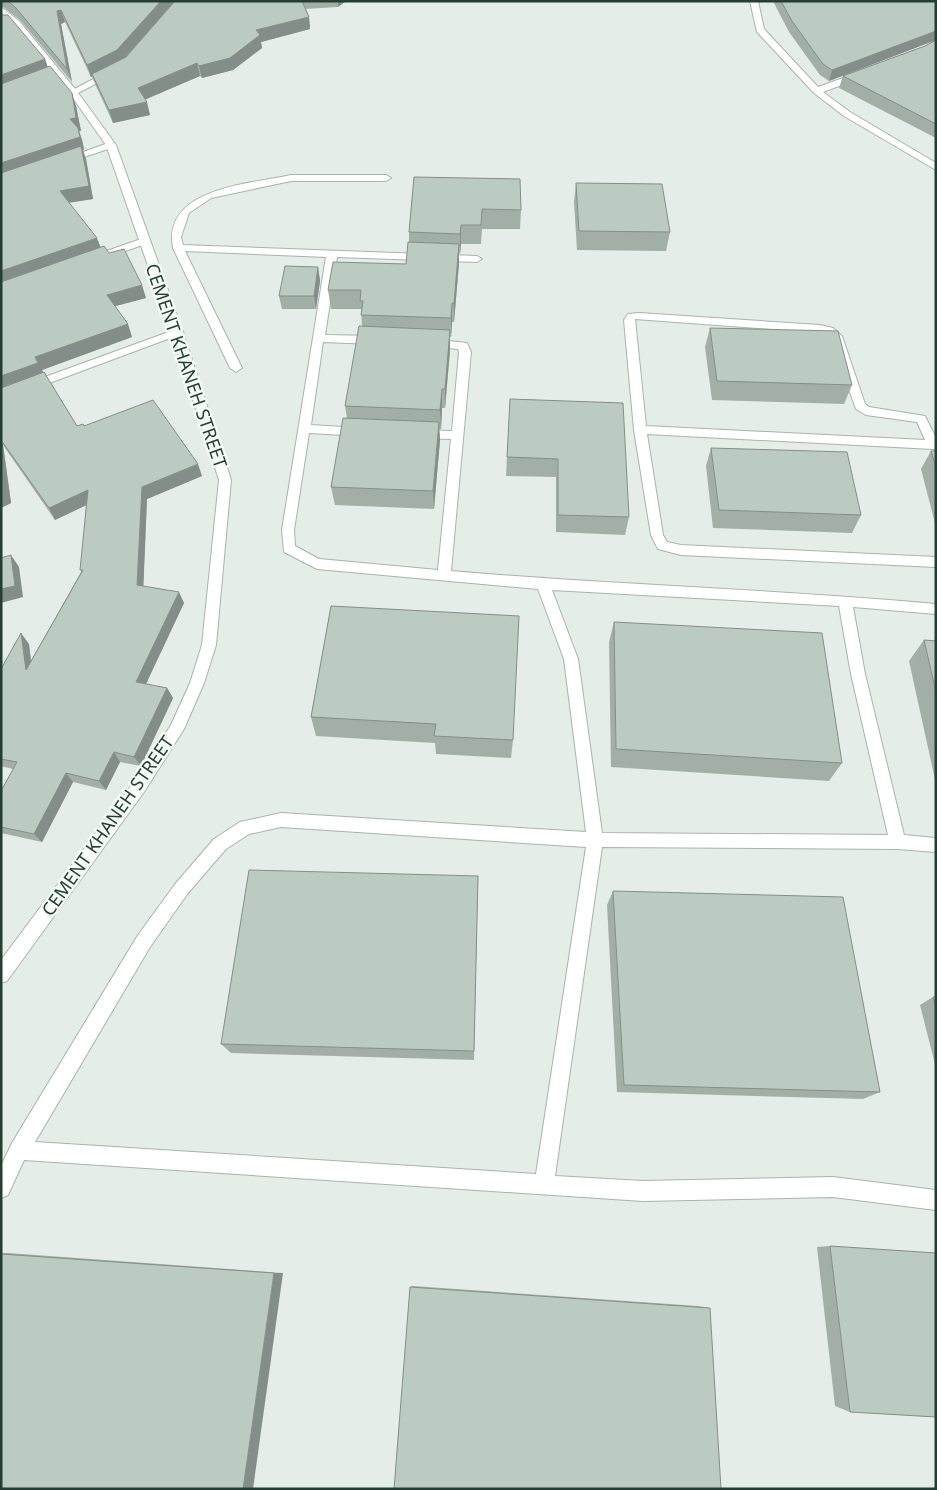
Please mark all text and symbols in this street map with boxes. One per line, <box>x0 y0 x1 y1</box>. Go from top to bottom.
street label: CEMENT KHANEH STREET <box>141 260 233 471</box>
street label: CEMENT KHANEH STREET <box>36 731 179 920</box>

